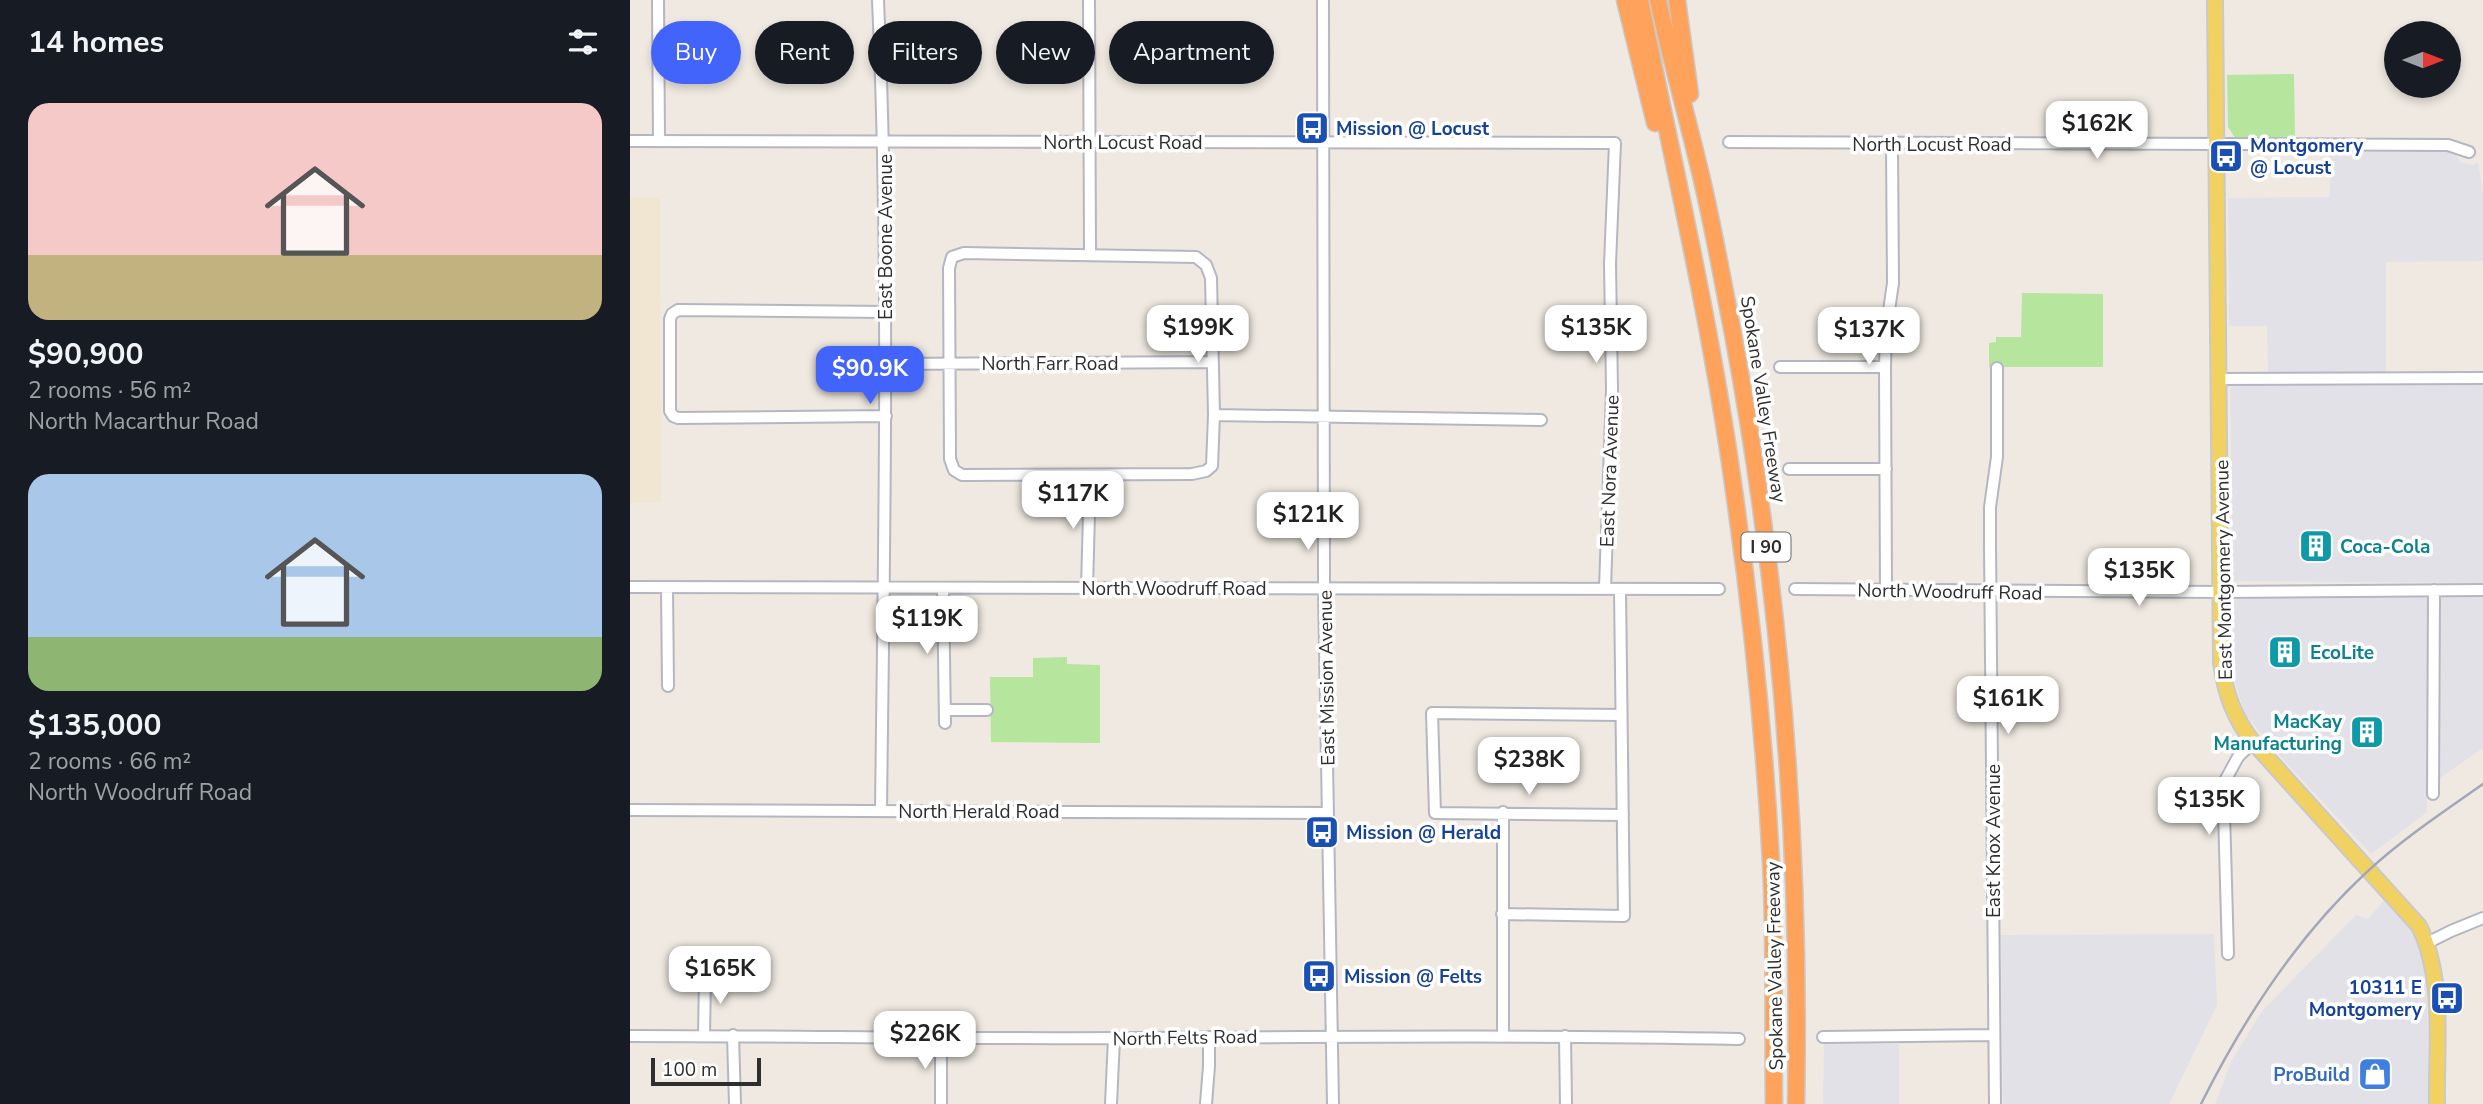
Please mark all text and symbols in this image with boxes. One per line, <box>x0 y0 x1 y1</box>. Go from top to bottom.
chip: Buy <box>651 21 741 84</box>
chip: Rent <box>755 21 854 84</box>
chip: Filters <box>868 21 982 84</box>
chip: New <box>996 21 1095 84</box>
chip: Apartment <box>1109 21 1274 84</box>
north arrow <box>2384 21 2460 98</box>
map controls <box>2384 21 2461 98</box>
text: 14 homes <box>28 22 164 63</box>
icon: filters <box>564 23 602 61</box>
pin: $162K <box>2048 102 2146 161</box>
text: $162K <box>2062 108 2132 139</box>
bus stop icon: Mission @ Locust <box>1293 109 1331 147</box>
place label: Mission @ Locust <box>1336 116 1490 142</box>
street label: North Locust Road <box>1043 130 1203 156</box>
street label: North Locust Road <box>1852 132 2012 158</box>
place label: Montgomery @ Locust <box>2250 133 2364 181</box>
bus stop icon: Montgomery @ Locust <box>2207 137 2245 175</box>
icon: home <box>252 148 378 274</box>
street label: East Boone Avenue <box>873 154 899 320</box>
street label: Spokane Valley Freeway <box>1734 294 1792 505</box>
pin: $199K <box>1149 306 1247 365</box>
pin: $135K <box>1547 306 1645 365</box>
pin: $137K <box>1820 308 1918 367</box>
text: $199K <box>1163 312 1233 343</box>
text: $135K <box>1561 312 1631 343</box>
text: $137K <box>1834 314 1904 345</box>
text: $90,900 <box>28 334 143 375</box>
pin: $90.9K <box>813 346 927 406</box>
street label: North Farr Road <box>981 351 1119 377</box>
text: $90.9K <box>832 353 908 384</box>
text: 2 rooms · 56 m² <box>28 375 191 406</box>
street label: East Nora Avenue <box>1594 394 1626 548</box>
text: North Macarthur Road <box>28 406 259 437</box>
street label: East Montgomery Avenue <box>2209 460 2239 680</box>
pin: $117K <box>1024 472 1122 531</box>
text: $117K <box>1038 478 1108 509</box>
pin: $121K <box>1259 492 1357 552</box>
text: $121K <box>1273 499 1343 530</box>
icon: home <box>252 519 378 645</box>
building icon: Coca-Cola <box>2297 527 2335 565</box>
road number: I 90 <box>1742 532 1790 562</box>
place label: Coca-Cola <box>2340 534 2430 560</box>
pin: $135K <box>2090 548 2188 608</box>
text: $135K <box>2104 555 2174 586</box>
street label: North Woodruff Road <box>1081 576 1267 602</box>
street label: North Woodruff Road <box>1857 577 2043 607</box>
street label: East Mission Avenue <box>1312 590 1342 766</box>
pin: $119K <box>878 596 976 656</box>
text: $119K <box>892 603 962 634</box>
building icon: EcoLite <box>2266 633 2304 671</box>
place label: EcoLite <box>2310 640 2374 666</box>
pin: $161K <box>1959 676 2057 736</box>
text: $161K <box>1973 683 2043 714</box>
text: $135,000 <box>28 705 161 746</box>
place label: MacKay Manufacturing <box>2214 709 2343 757</box>
building icon: MacKay Manufacturing <box>2348 713 2386 751</box>
pin: $238K <box>1480 738 1578 797</box>
text: $238K <box>1494 744 1564 775</box>
text: 2 rooms · 66 m² <box>28 746 191 777</box>
street label: East Knox Avenue <box>1981 764 2007 918</box>
text: North Woodruff Road <box>28 777 252 808</box>
pin: $135K <box>2160 778 2258 837</box>
text: $135K <box>2174 784 2244 815</box>
street label: North Herald Road <box>898 799 1060 825</box>
bus stop icon: Mission @ Herald <box>1303 813 1341 851</box>
place label: Mission @ Herald <box>1346 820 1501 846</box>
street label: Spokane Valley Freeway <box>1760 861 1790 1071</box>
pin: $165K <box>671 946 769 1006</box>
text: $165K <box>685 953 755 984</box>
bus stop icon: Mission @ Felts <box>1300 957 1338 995</box>
place label: Mission @ Felts <box>1344 964 1482 990</box>
place label: 10311 E Montgomery <box>2309 975 2423 1023</box>
bus stop icon: 10311 E Montgomery <box>2428 979 2466 1017</box>
pin: $226K <box>876 1012 974 1071</box>
text: $226K <box>890 1018 960 1049</box>
street label: North Felts Road <box>1112 1024 1258 1052</box>
scale bar <box>651 1055 761 1087</box>
shop icon: ProBuild <box>2356 1055 2394 1093</box>
text: 100 m <box>662 1057 717 1083</box>
place label: ProBuild <box>2273 1062 2350 1088</box>

